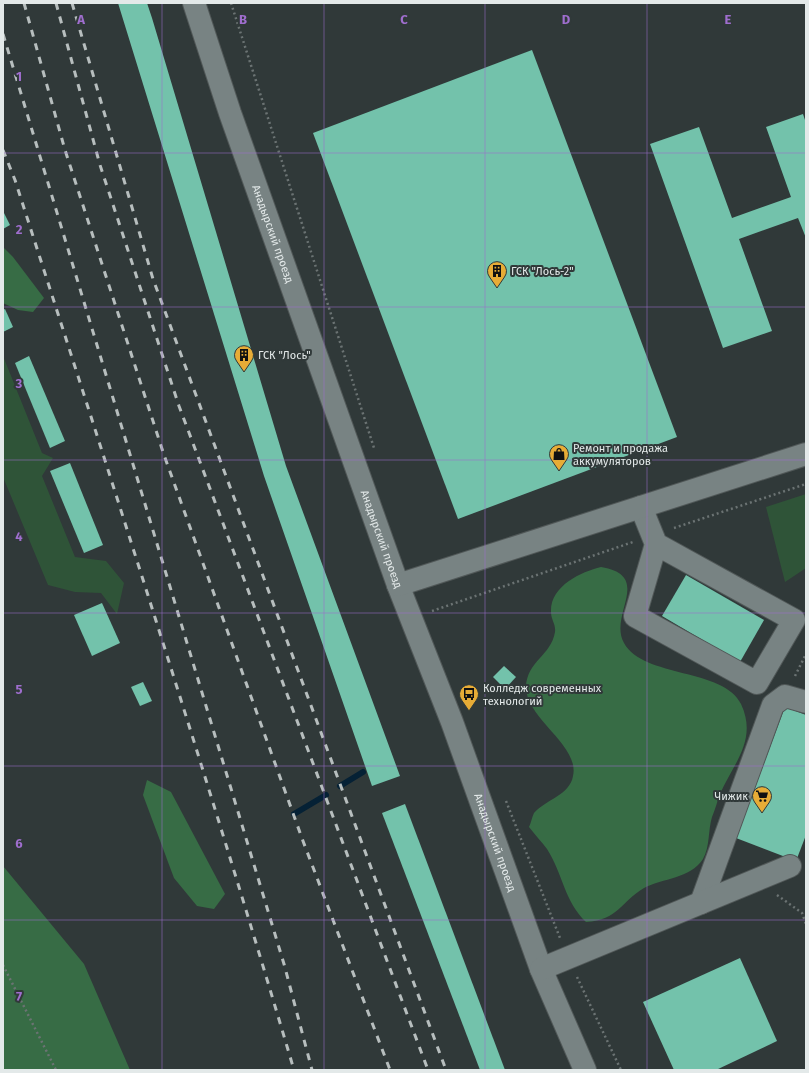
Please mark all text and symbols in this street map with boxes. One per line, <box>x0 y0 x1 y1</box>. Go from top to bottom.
text: A <box>76 12 85 27</box>
text: B <box>239 12 247 27</box>
text: C <box>400 12 408 27</box>
text: D <box>562 12 571 27</box>
text: E <box>725 12 732 27</box>
text: 1 <box>16 69 22 84</box>
street label: Анадырский проезд <box>249 183 296 285</box>
text: 2 <box>16 222 23 237</box>
building icon: ГСК "Лось-2" <box>486 260 508 288</box>
place label: ГСК "Лось-2" <box>511 265 574 278</box>
building icon: ГСК "Лось" <box>233 344 255 372</box>
place label: ГСК "Лось" <box>258 349 311 362</box>
text: 3 <box>15 376 23 391</box>
place label: Ремонт и продажа аккумуляторов <box>573 442 668 468</box>
shop icon: Ремонт и продажа аккумуляторов <box>548 443 570 471</box>
street label: Анадырский проезд <box>358 488 405 590</box>
text: 4 <box>15 529 23 544</box>
text: 5 <box>16 682 23 697</box>
place label: Колледж современных технологий <box>483 682 602 708</box>
bus stop icon: Колледж современных технологий <box>458 683 480 711</box>
supermarket icon: Чижик <box>751 785 773 813</box>
place label: Чижик <box>714 790 748 803</box>
street label: Анадырский проезд <box>471 792 519 893</box>
text: 6 <box>15 836 23 851</box>
text: 7 <box>16 989 22 1004</box>

